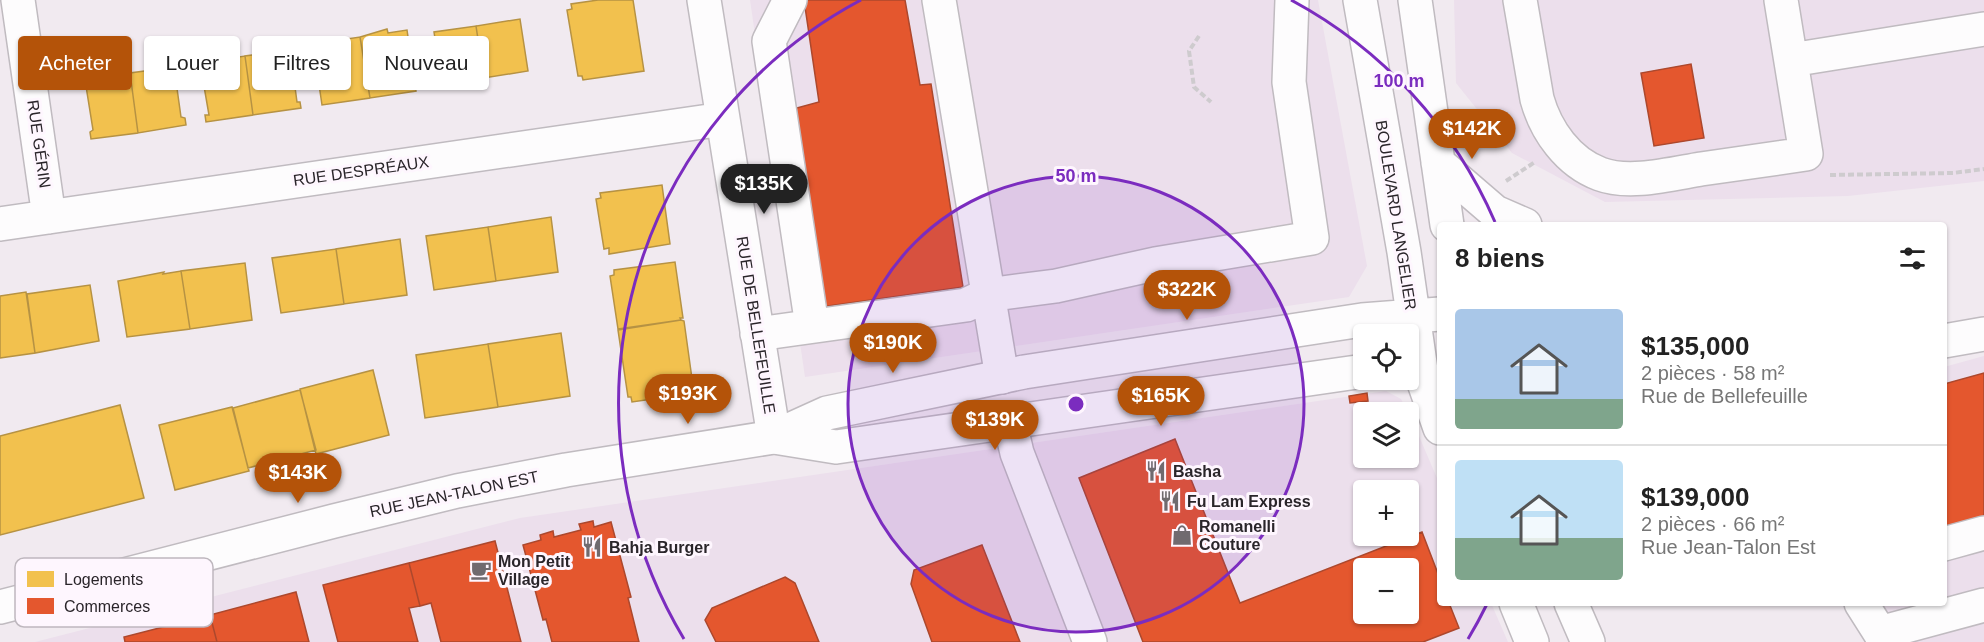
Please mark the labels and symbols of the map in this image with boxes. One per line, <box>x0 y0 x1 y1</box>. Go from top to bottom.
text: 100 m <box>1373 71 1425 91</box>
street label: RUE GÉRIN <box>24 99 55 189</box>
pin: $142K <box>1430 109 1514 160</box>
street label: BOULEVARD LANGELIER <box>1373 119 1419 311</box>
street label: RUE DESPRÉAUX <box>292 152 430 189</box>
pin: $135K <box>722 164 806 215</box>
text: 50 m <box>1055 166 1097 186</box>
street label: RUE DE BELLEFEUILLE <box>734 235 778 415</box>
pin: $322K <box>1145 270 1229 321</box>
pin: $190K <box>851 323 935 374</box>
pin: $193K <box>646 374 730 425</box>
pin: $165K <box>1119 376 1203 427</box>
centre of rings <box>1066 394 1086 414</box>
pin: $139K <box>953 400 1037 451</box>
pin: $143K <box>256 453 340 504</box>
restaurant icon: Basha <box>1144 459 1168 483</box>
place label: Basha <box>1173 463 1221 480</box>
street label: RUE JEAN-TALON EST <box>368 468 540 520</box>
restaurant icon: Fu Lam Express <box>1158 489 1182 513</box>
place label: Fu Lam Express <box>1187 493 1311 510</box>
place label: Romanelli Couture <box>1199 518 1275 553</box>
shop icon: Romanelli Couture <box>1170 523 1194 547</box>
restaurant icon: Bahja Burger <box>580 535 604 559</box>
place label: Bahja Burger <box>609 539 709 556</box>
place label: Mon Petit Village <box>498 553 571 588</box>
legend <box>15 558 213 627</box>
cafe icon: Mon Petit Village <box>469 558 493 582</box>
text: Logements <box>64 571 143 588</box>
text: Commerces <box>64 598 150 615</box>

